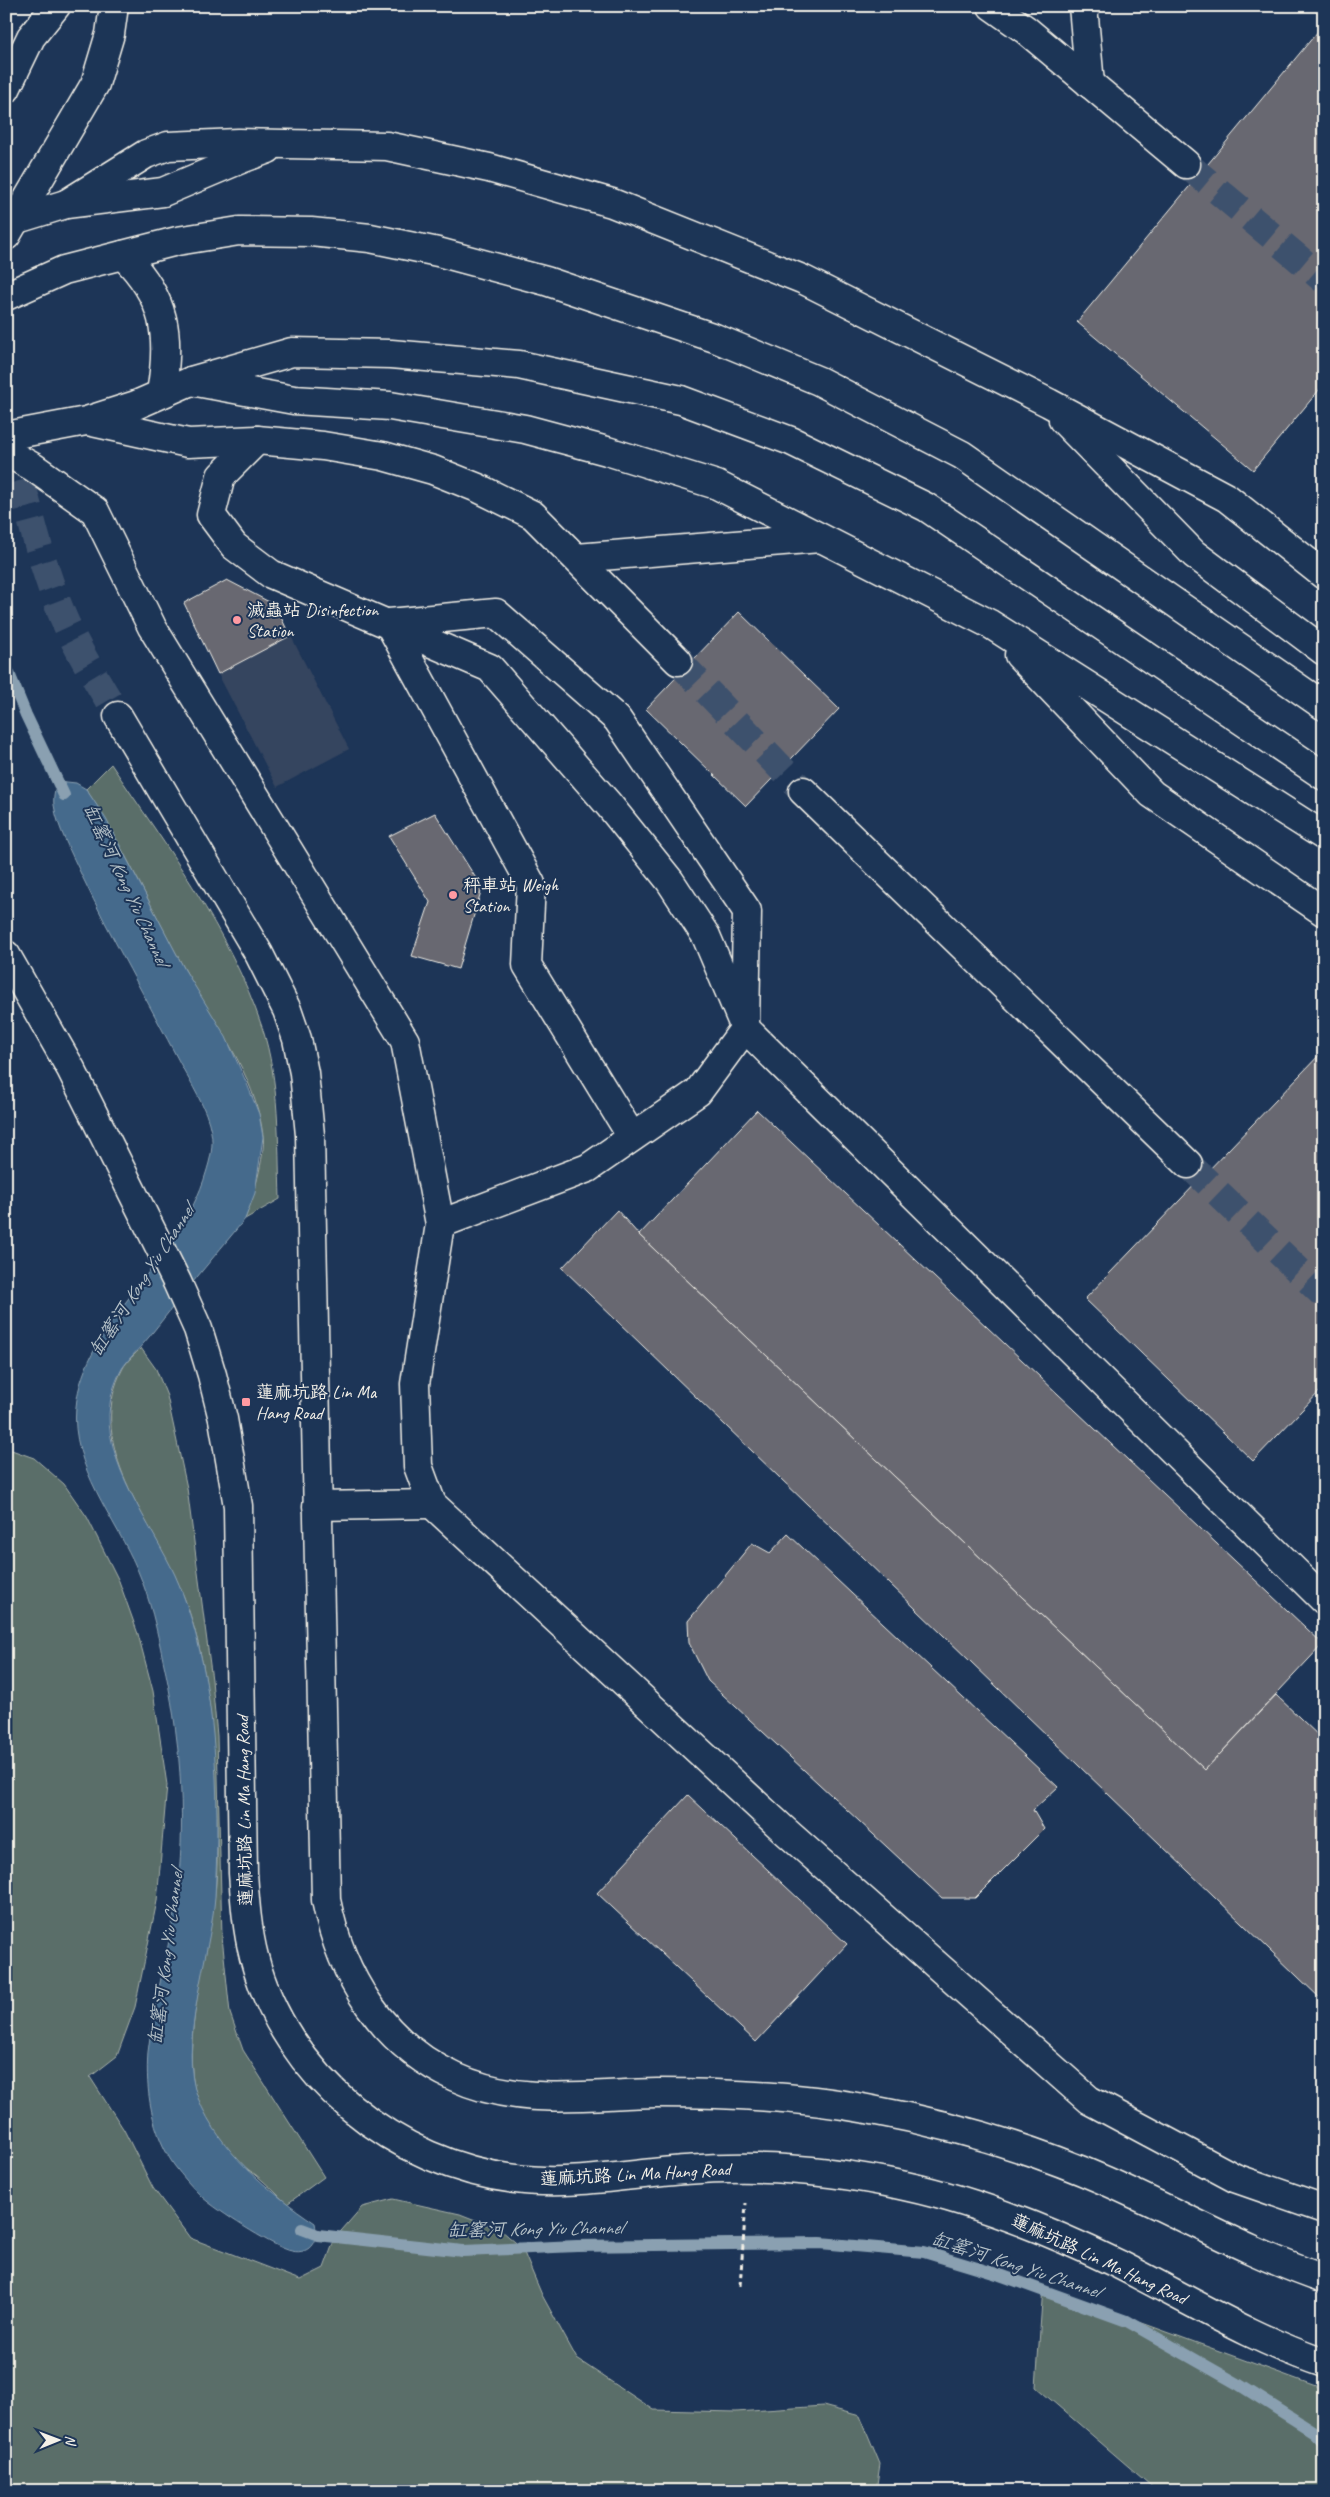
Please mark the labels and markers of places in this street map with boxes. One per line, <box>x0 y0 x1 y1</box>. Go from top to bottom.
place label: 滅蟲站 Disinfection Station <box>247 599 379 642</box>
marker: 滅蟲站 Disinfection Station <box>231 614 243 626</box>
place label: 秤車站 Weigh Station <box>463 874 559 917</box>
marker: 秤車站 Weigh Station <box>447 889 459 901</box>
place label: 蓮麻坑路 Lin Ma Hang Road <box>256 1381 378 1424</box>
marker: 蓮麻坑路 Lin Ma Hang Road <box>240 1396 252 1408</box>

